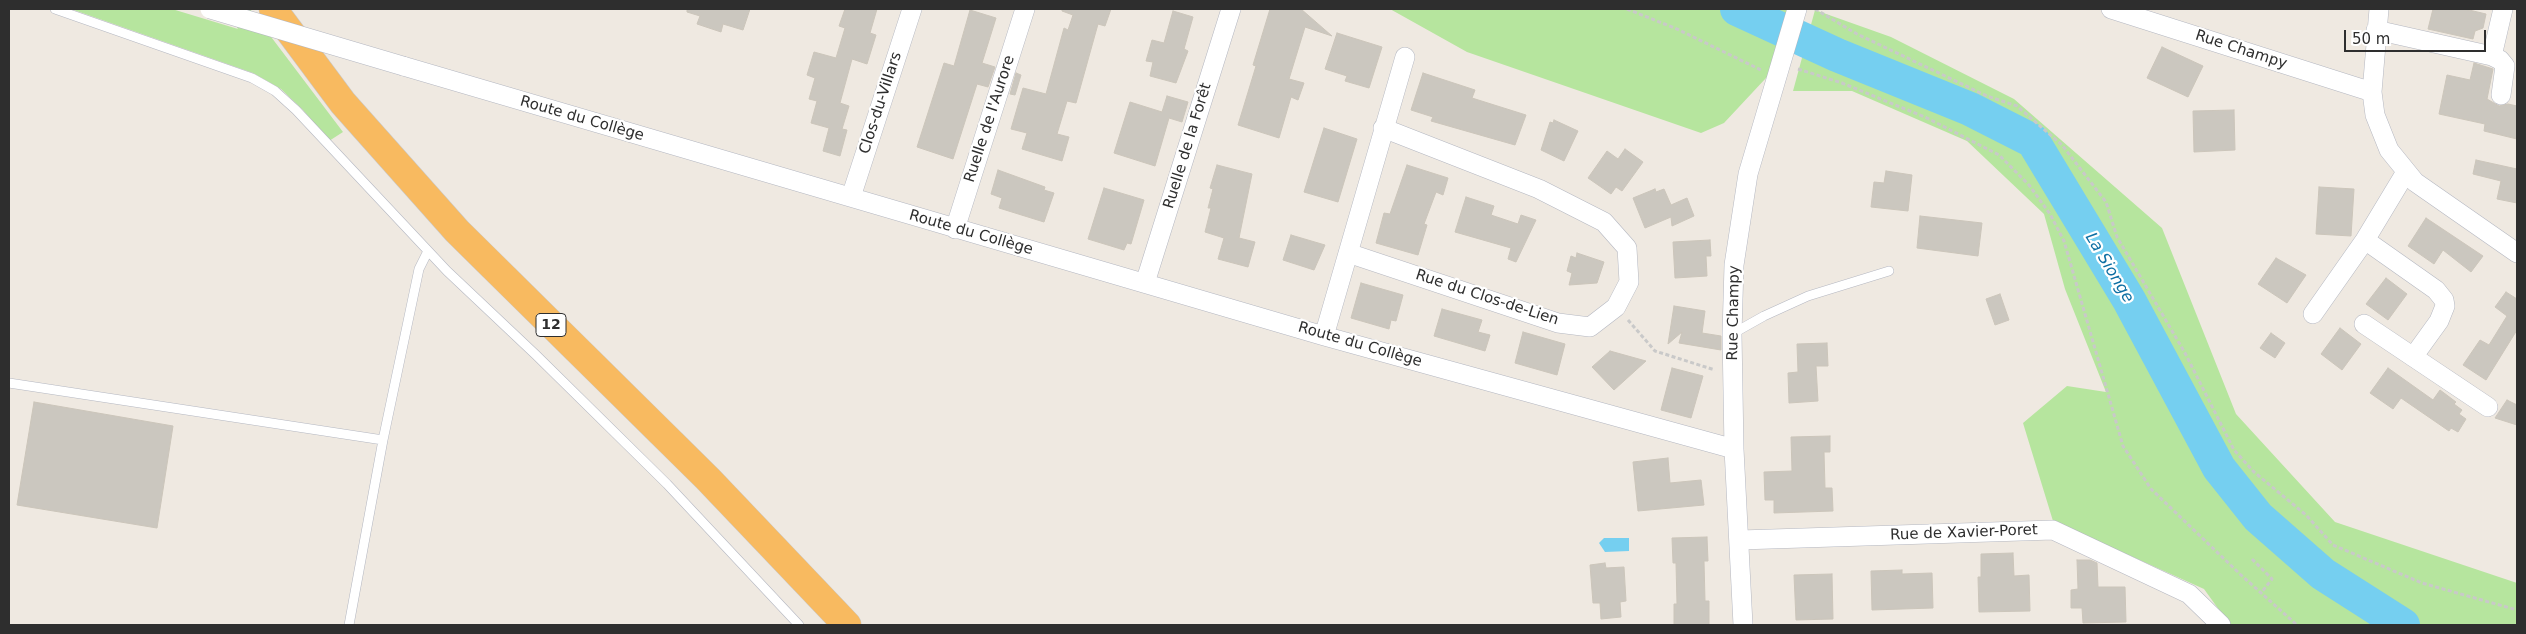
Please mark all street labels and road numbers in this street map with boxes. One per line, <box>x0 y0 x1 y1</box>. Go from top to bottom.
street label: Rue Champy <box>2193 27 2289 73</box>
street label: Clos-du-Villars <box>856 50 906 156</box>
street label: Ruelle de l'Aurore <box>961 53 1019 185</box>
street label: Ruelle de la Forêt <box>1160 81 1216 211</box>
street label: Route du Collège <box>518 93 646 145</box>
street label: Route du Collège <box>907 207 1035 259</box>
street label: Rue Champy <box>1724 265 1744 361</box>
street label: Rue du Clos-de-Lien <box>1413 266 1561 330</box>
road number: 12 <box>536 314 566 336</box>
street label: Route du Collège <box>1296 319 1424 371</box>
street label: Rue de Xavier-Poret <box>1890 521 2038 545</box>

